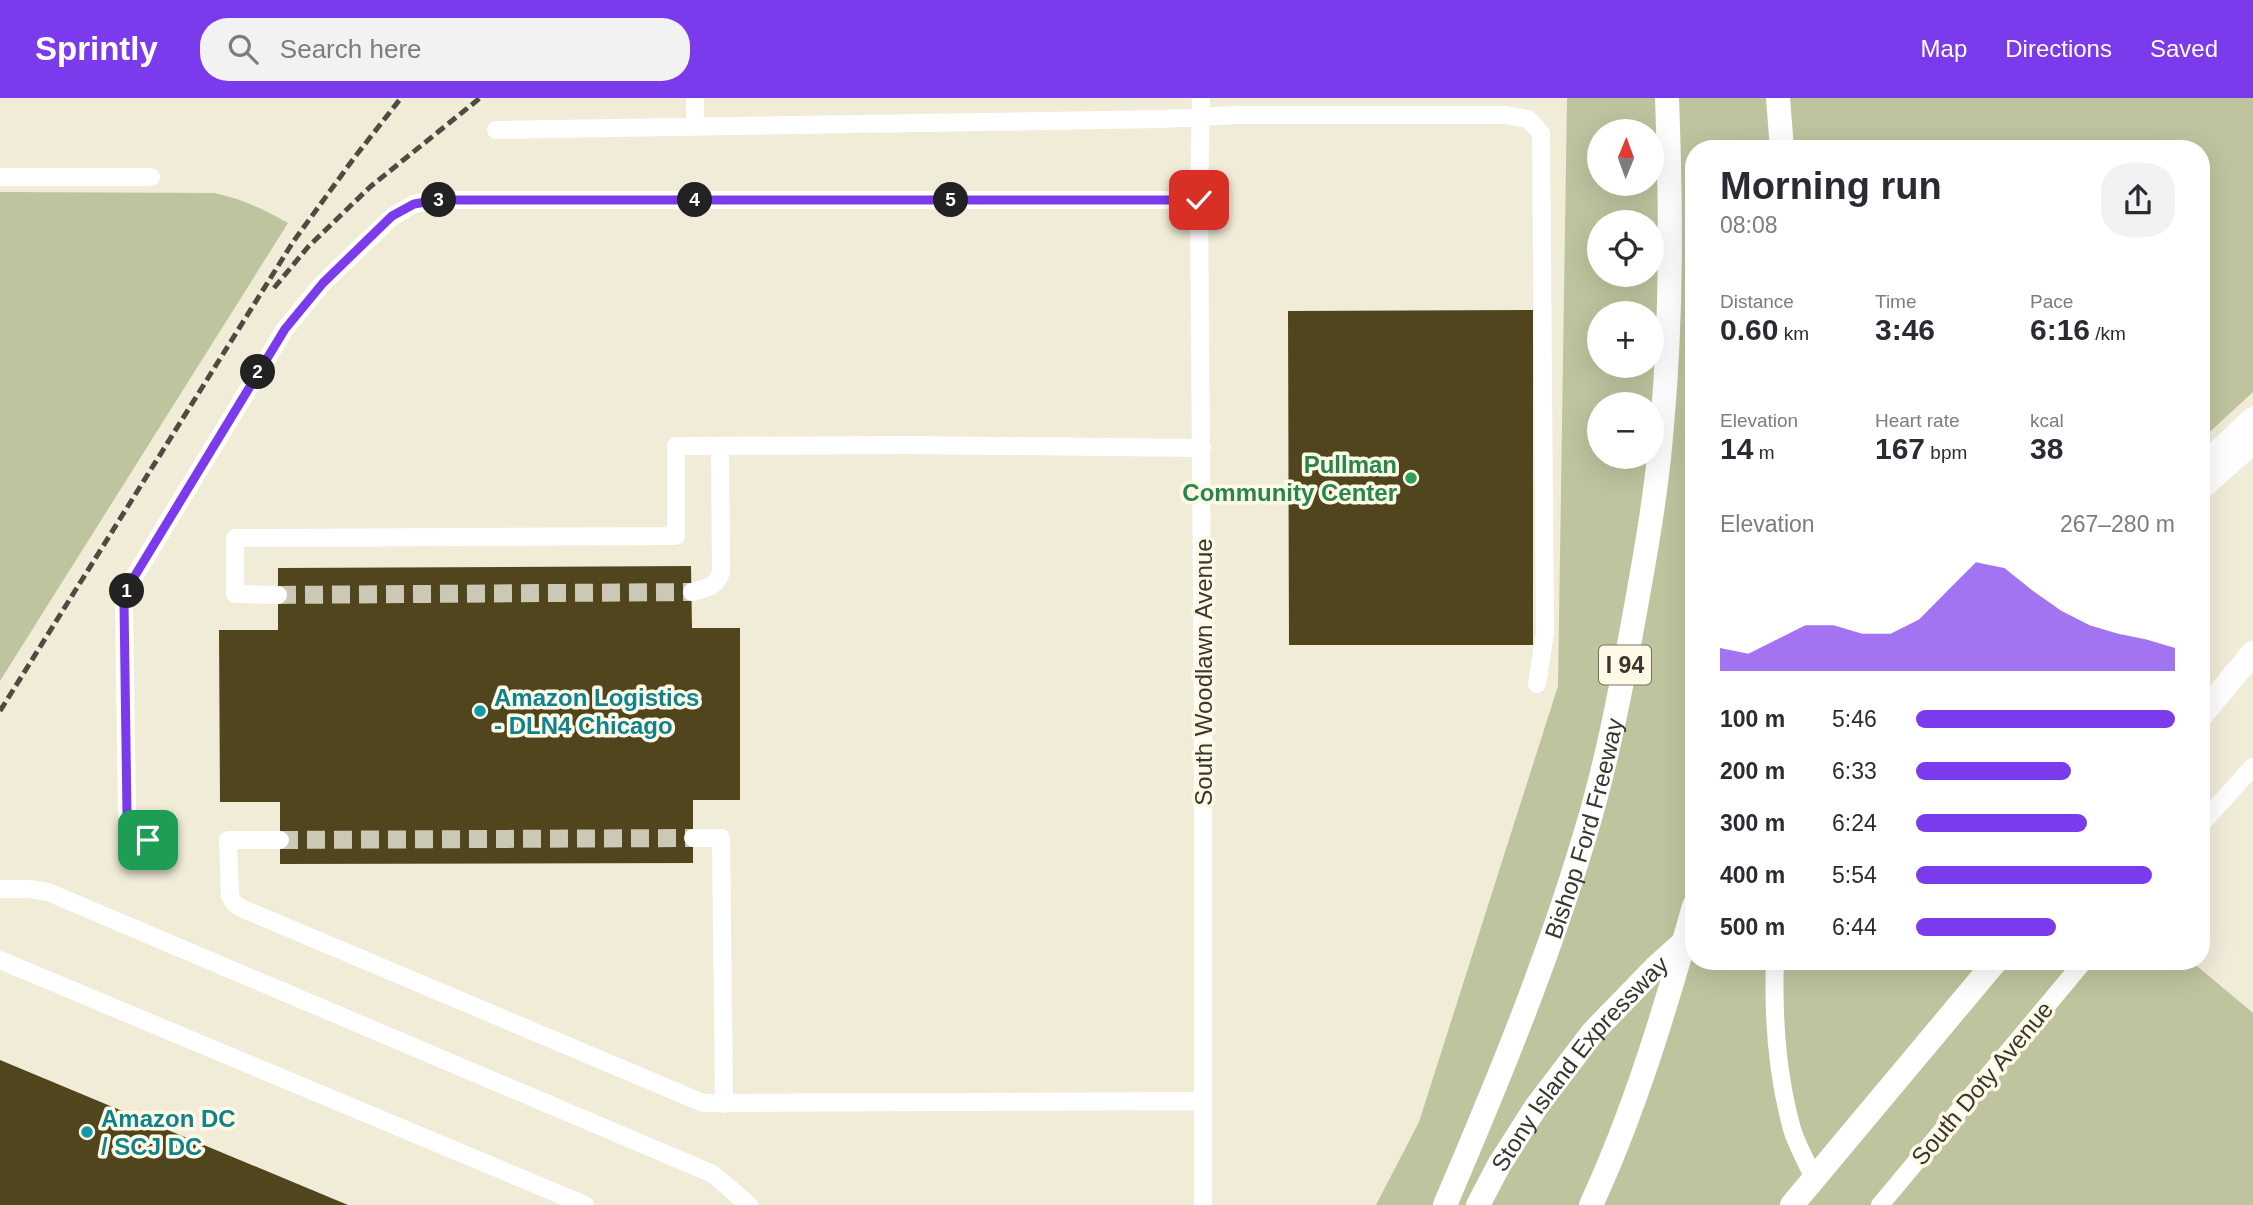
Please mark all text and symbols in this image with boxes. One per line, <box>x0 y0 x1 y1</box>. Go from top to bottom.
search box <box>200 18 690 81</box>
text: Sprintly <box>35 30 158 67</box>
icon: search <box>224 30 262 68</box>
text: Search here <box>280 34 422 64</box>
text: Map <box>1921 35 1967 62</box>
text: Directions <box>2005 35 2112 62</box>
text: Saved <box>2150 35 2218 62</box>
north arrow <box>1587 119 1664 196</box>
map controls <box>1587 119 1664 469</box>
button: share <box>2101 163 2175 237</box>
text: Morning run <box>1720 165 1942 207</box>
pin <box>1169 170 1229 230</box>
icon: check <box>1180 181 1218 219</box>
pin: 3 <box>422 182 457 217</box>
pin: 4 <box>678 182 712 217</box>
pin: 5 <box>934 182 968 217</box>
text: 3 <box>433 189 444 210</box>
text: 4 <box>689 189 700 210</box>
text: 5 <box>945 189 956 210</box>
button: locate <box>1587 210 1664 287</box>
text: 08:08 <box>1720 212 1778 238</box>
text: Distance <box>1720 291 1794 312</box>
text: Time <box>1875 291 1917 312</box>
text: Pace <box>2030 291 2073 312</box>
button: + <box>1587 301 1664 378</box>
text: 0.60 <box>1720 313 1778 346</box>
text: 3:46 <box>1875 313 1935 346</box>
text: 6:16 <box>2030 313 2090 346</box>
text: km <box>1778 323 1809 344</box>
text: /km <box>2090 323 2126 344</box>
pin: 2 <box>240 354 276 390</box>
text: 2 <box>252 361 263 382</box>
button: − <box>1587 392 1664 469</box>
text: Elevation <box>1720 410 1798 431</box>
text: Heart rate <box>1875 410 1959 431</box>
text: kcal <box>2030 410 2064 431</box>
text: 14 <box>1720 432 1753 465</box>
text: 167 <box>1875 432 1925 465</box>
text: 38 <box>2030 432 2063 465</box>
text: m <box>1753 442 1774 463</box>
text: bpm <box>1925 442 1967 463</box>
place label: Pullman Community Center <box>1182 451 1397 506</box>
marker: Pullman Community Center <box>1403 470 1419 486</box>
text: Elevation <box>1720 511 1815 537</box>
text: 267–280 m <box>2060 511 2175 537</box>
street label: South Woodlawn Avenue <box>1190 538 1217 806</box>
pin: 1 <box>110 574 144 608</box>
text: 1 <box>121 580 132 601</box>
road number: I 94 <box>1599 646 1651 684</box>
place label: Amazon Logistics - DLN4 Chicago <box>494 684 699 739</box>
marker: Amazon Logistics - DLN4 Chicago <box>472 703 488 719</box>
text: 100 m <box>1720 706 1785 732</box>
text: 5:46 <box>1832 706 1877 732</box>
street label: Bishop Ford Freeway <box>1539 716 1628 942</box>
text: 200 m <box>1720 758 1785 784</box>
text: 6:33 <box>1832 758 1877 784</box>
pin <box>118 810 178 870</box>
text: 300 m <box>1720 810 1785 836</box>
text: 6:24 <box>1832 810 1877 836</box>
icon: arrive <box>129 821 167 859</box>
text: 400 m <box>1720 862 1785 888</box>
text: 5:54 <box>1832 862 1877 888</box>
text: 500 m <box>1720 914 1785 940</box>
text: 6:44 <box>1832 914 1877 940</box>
street label: Stony Island Expressway <box>1485 950 1673 1176</box>
street label: South Doty Avenue <box>1906 996 2058 1170</box>
place label: Amazon DC / SCJ DC <box>101 1105 236 1160</box>
marker: Amazon DC / SCJ DC <box>79 1124 95 1140</box>

